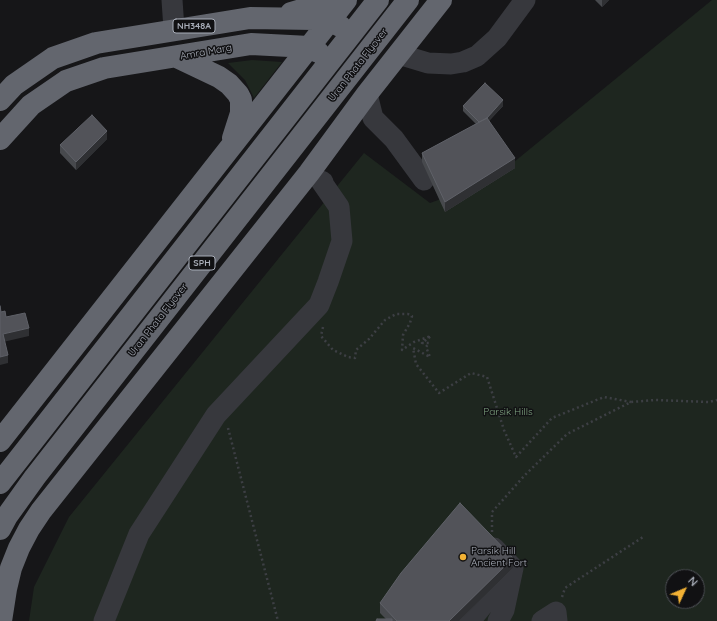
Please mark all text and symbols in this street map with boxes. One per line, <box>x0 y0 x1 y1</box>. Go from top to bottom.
road number: NH348A <box>173 19 215 33</box>
street label: Uran Phata Flyover <box>326 26 390 104</box>
street label: Amra Marg <box>179 42 233 62</box>
road number: SPH <box>189 256 215 270</box>
street label: Uran Phata Flyover <box>126 281 190 359</box>
park label: Parsik Hills <box>483 406 533 418</box>
place label: Parsik Hill Ancient Fort <box>471 545 527 568</box>
marker: Parsik Hill Ancient Fort <box>458 552 468 562</box>
north arrow <box>665 569 705 609</box>
text: N <box>685 574 701 589</box>

